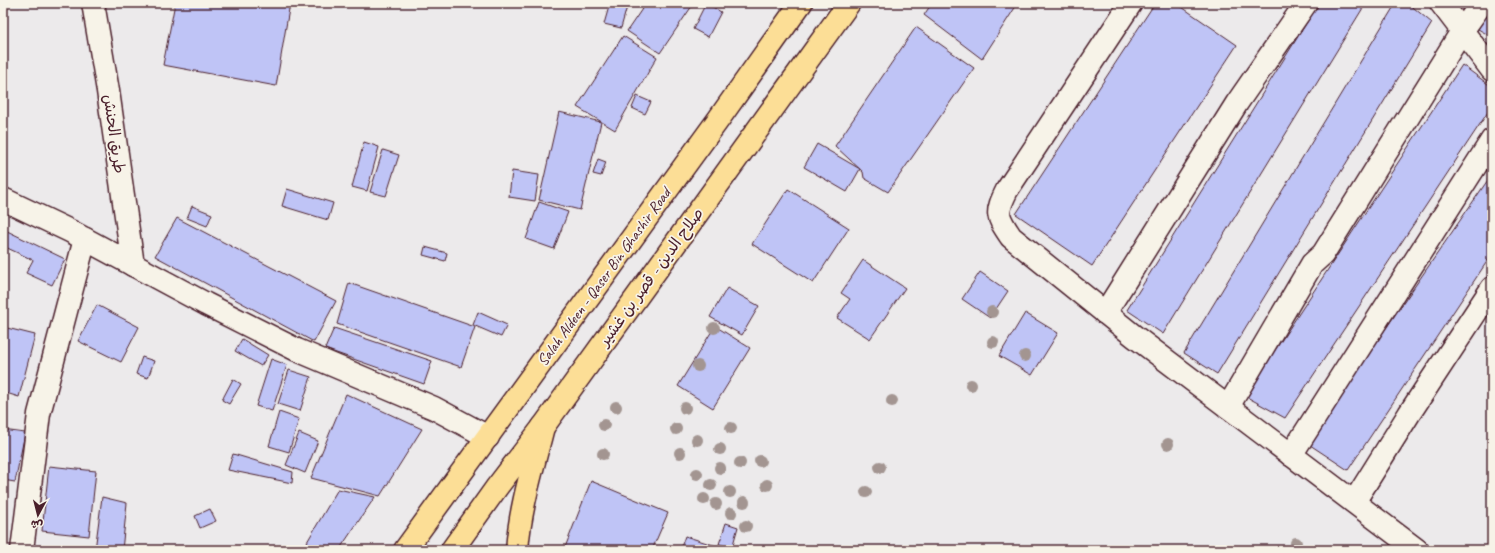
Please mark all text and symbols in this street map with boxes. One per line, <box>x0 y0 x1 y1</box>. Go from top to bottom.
street label: طريق الحنش <box>99 93 129 175</box>
street label: Salah Aldeen - Qaser Bin Ghashir Road <box>533 182 677 370</box>
street label: صلاح الدين - قصر بن غشير <box>593 204 708 352</box>
north arrow <box>18 495 58 535</box>
text: ش <box>30 517 44 533</box>

